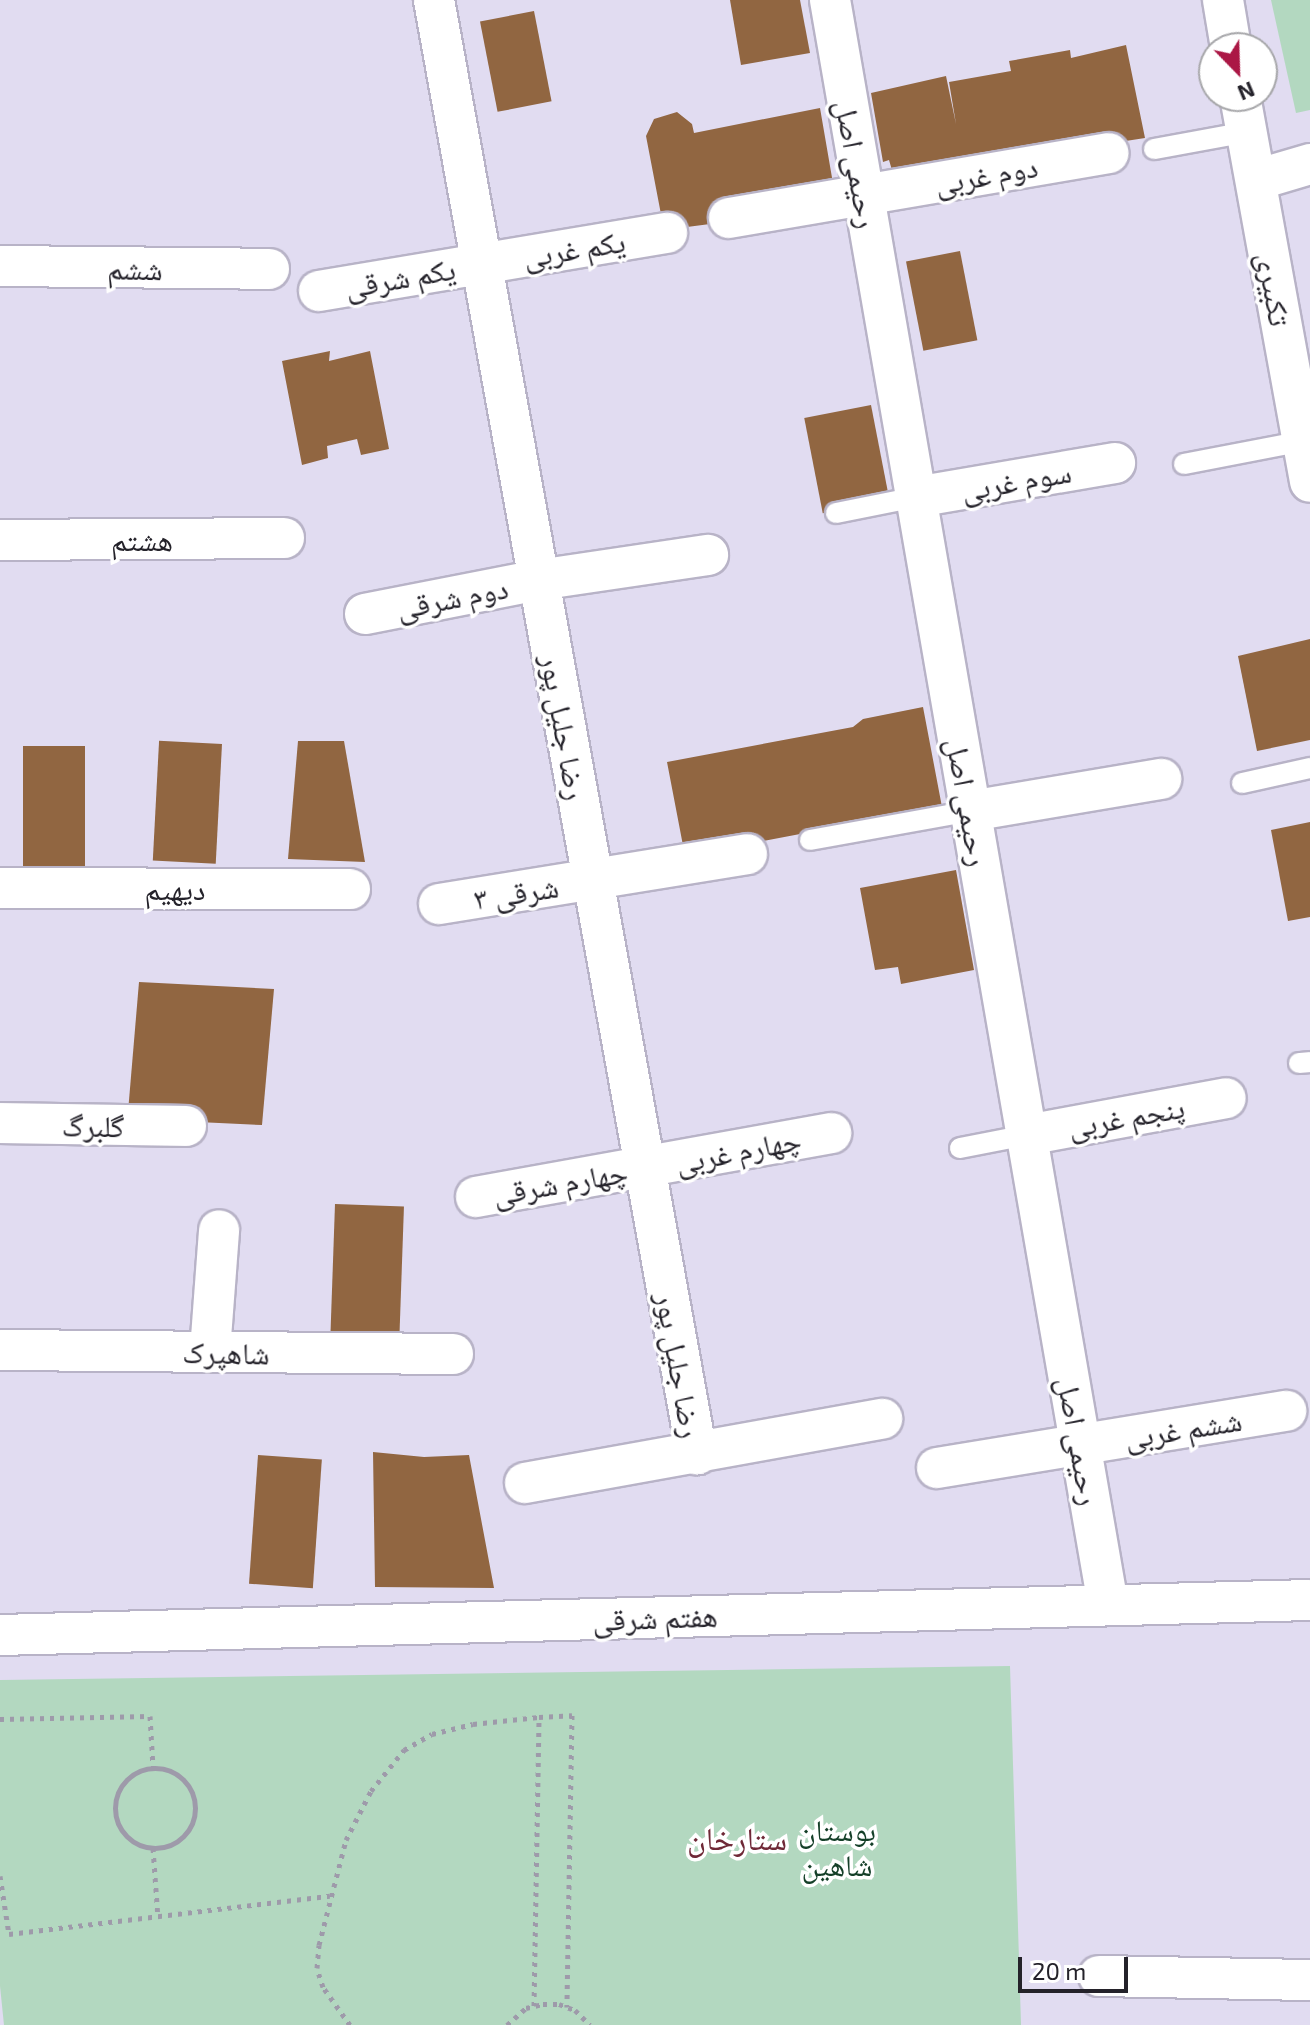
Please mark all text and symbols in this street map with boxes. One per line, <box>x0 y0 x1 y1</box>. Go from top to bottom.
north arrow <box>1198 32 1278 112</box>
text: N <box>1234 77 1259 107</box>
street label: رحیمی اصل <box>829 97 887 231</box>
street label: دوم غربی <box>932 147 1040 201</box>
street label: یکم غربی <box>520 222 628 274</box>
street label: تکبیری <box>1251 249 1299 329</box>
street label: ششم <box>107 250 163 286</box>
street label: یکم شرقی <box>342 250 458 304</box>
street label: سوم غربی <box>958 453 1074 507</box>
street label: هشتم <box>111 521 173 557</box>
street label: دوم شرقی <box>393 569 511 625</box>
street label: رضا جلیل پور <box>535 651 595 803</box>
street label: رحیمی اصل <box>940 735 998 869</box>
street label: ۳ شرقی <box>471 868 561 916</box>
street label: دیهیم <box>145 870 205 906</box>
street label: پنجم غربی <box>1065 1088 1187 1144</box>
street label: گلبرگ <box>62 1106 124 1144</box>
street label: چهارم غربی <box>672 1120 804 1180</box>
street label: چهارم شرقی <box>490 1152 630 1212</box>
street label: رضا جلیل پور <box>650 1289 710 1441</box>
street label: شاهپرک <box>182 1333 270 1371</box>
street label: رحیمی اصل <box>1051 1374 1109 1508</box>
street label: ششم غربی <box>1122 1401 1244 1455</box>
street label: هفتم شرقی <box>592 1597 718 1637</box>
park label: بوستان شاهین <box>798 1811 876 1882</box>
district label: ستارخان <box>687 1818 787 1856</box>
scale bar <box>1022 1941 1132 1991</box>
text: 20 m <box>1032 1956 1086 1985</box>

